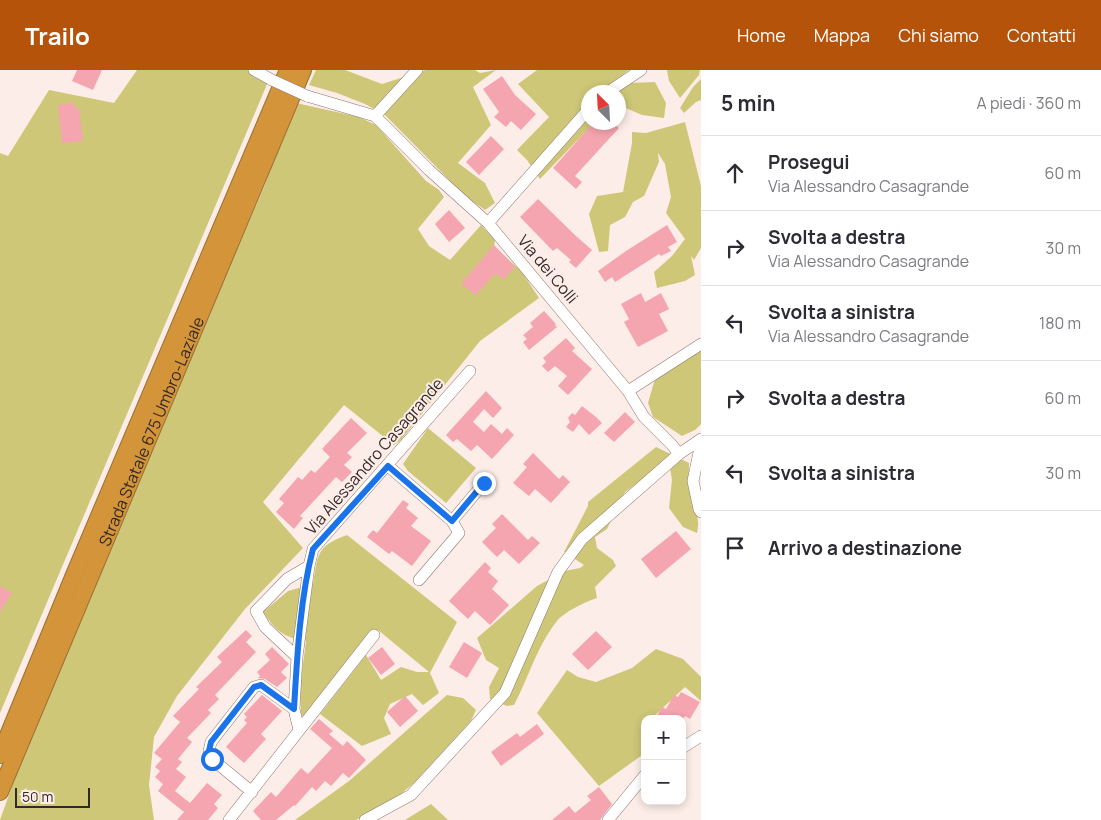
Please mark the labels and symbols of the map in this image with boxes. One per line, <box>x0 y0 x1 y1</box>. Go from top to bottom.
north arrow <box>581 85 626 130</box>
street label: Via dei Colli <box>513 230 583 308</box>
street label: Strada Statale 675 Umbro-Laziale <box>93 313 209 550</box>
street label: Via Alessandro Casagrande <box>300 373 448 539</box>
route end <box>473 472 496 495</box>
route start <box>201 748 224 771</box>
scale bar <box>15 785 90 808</box>

